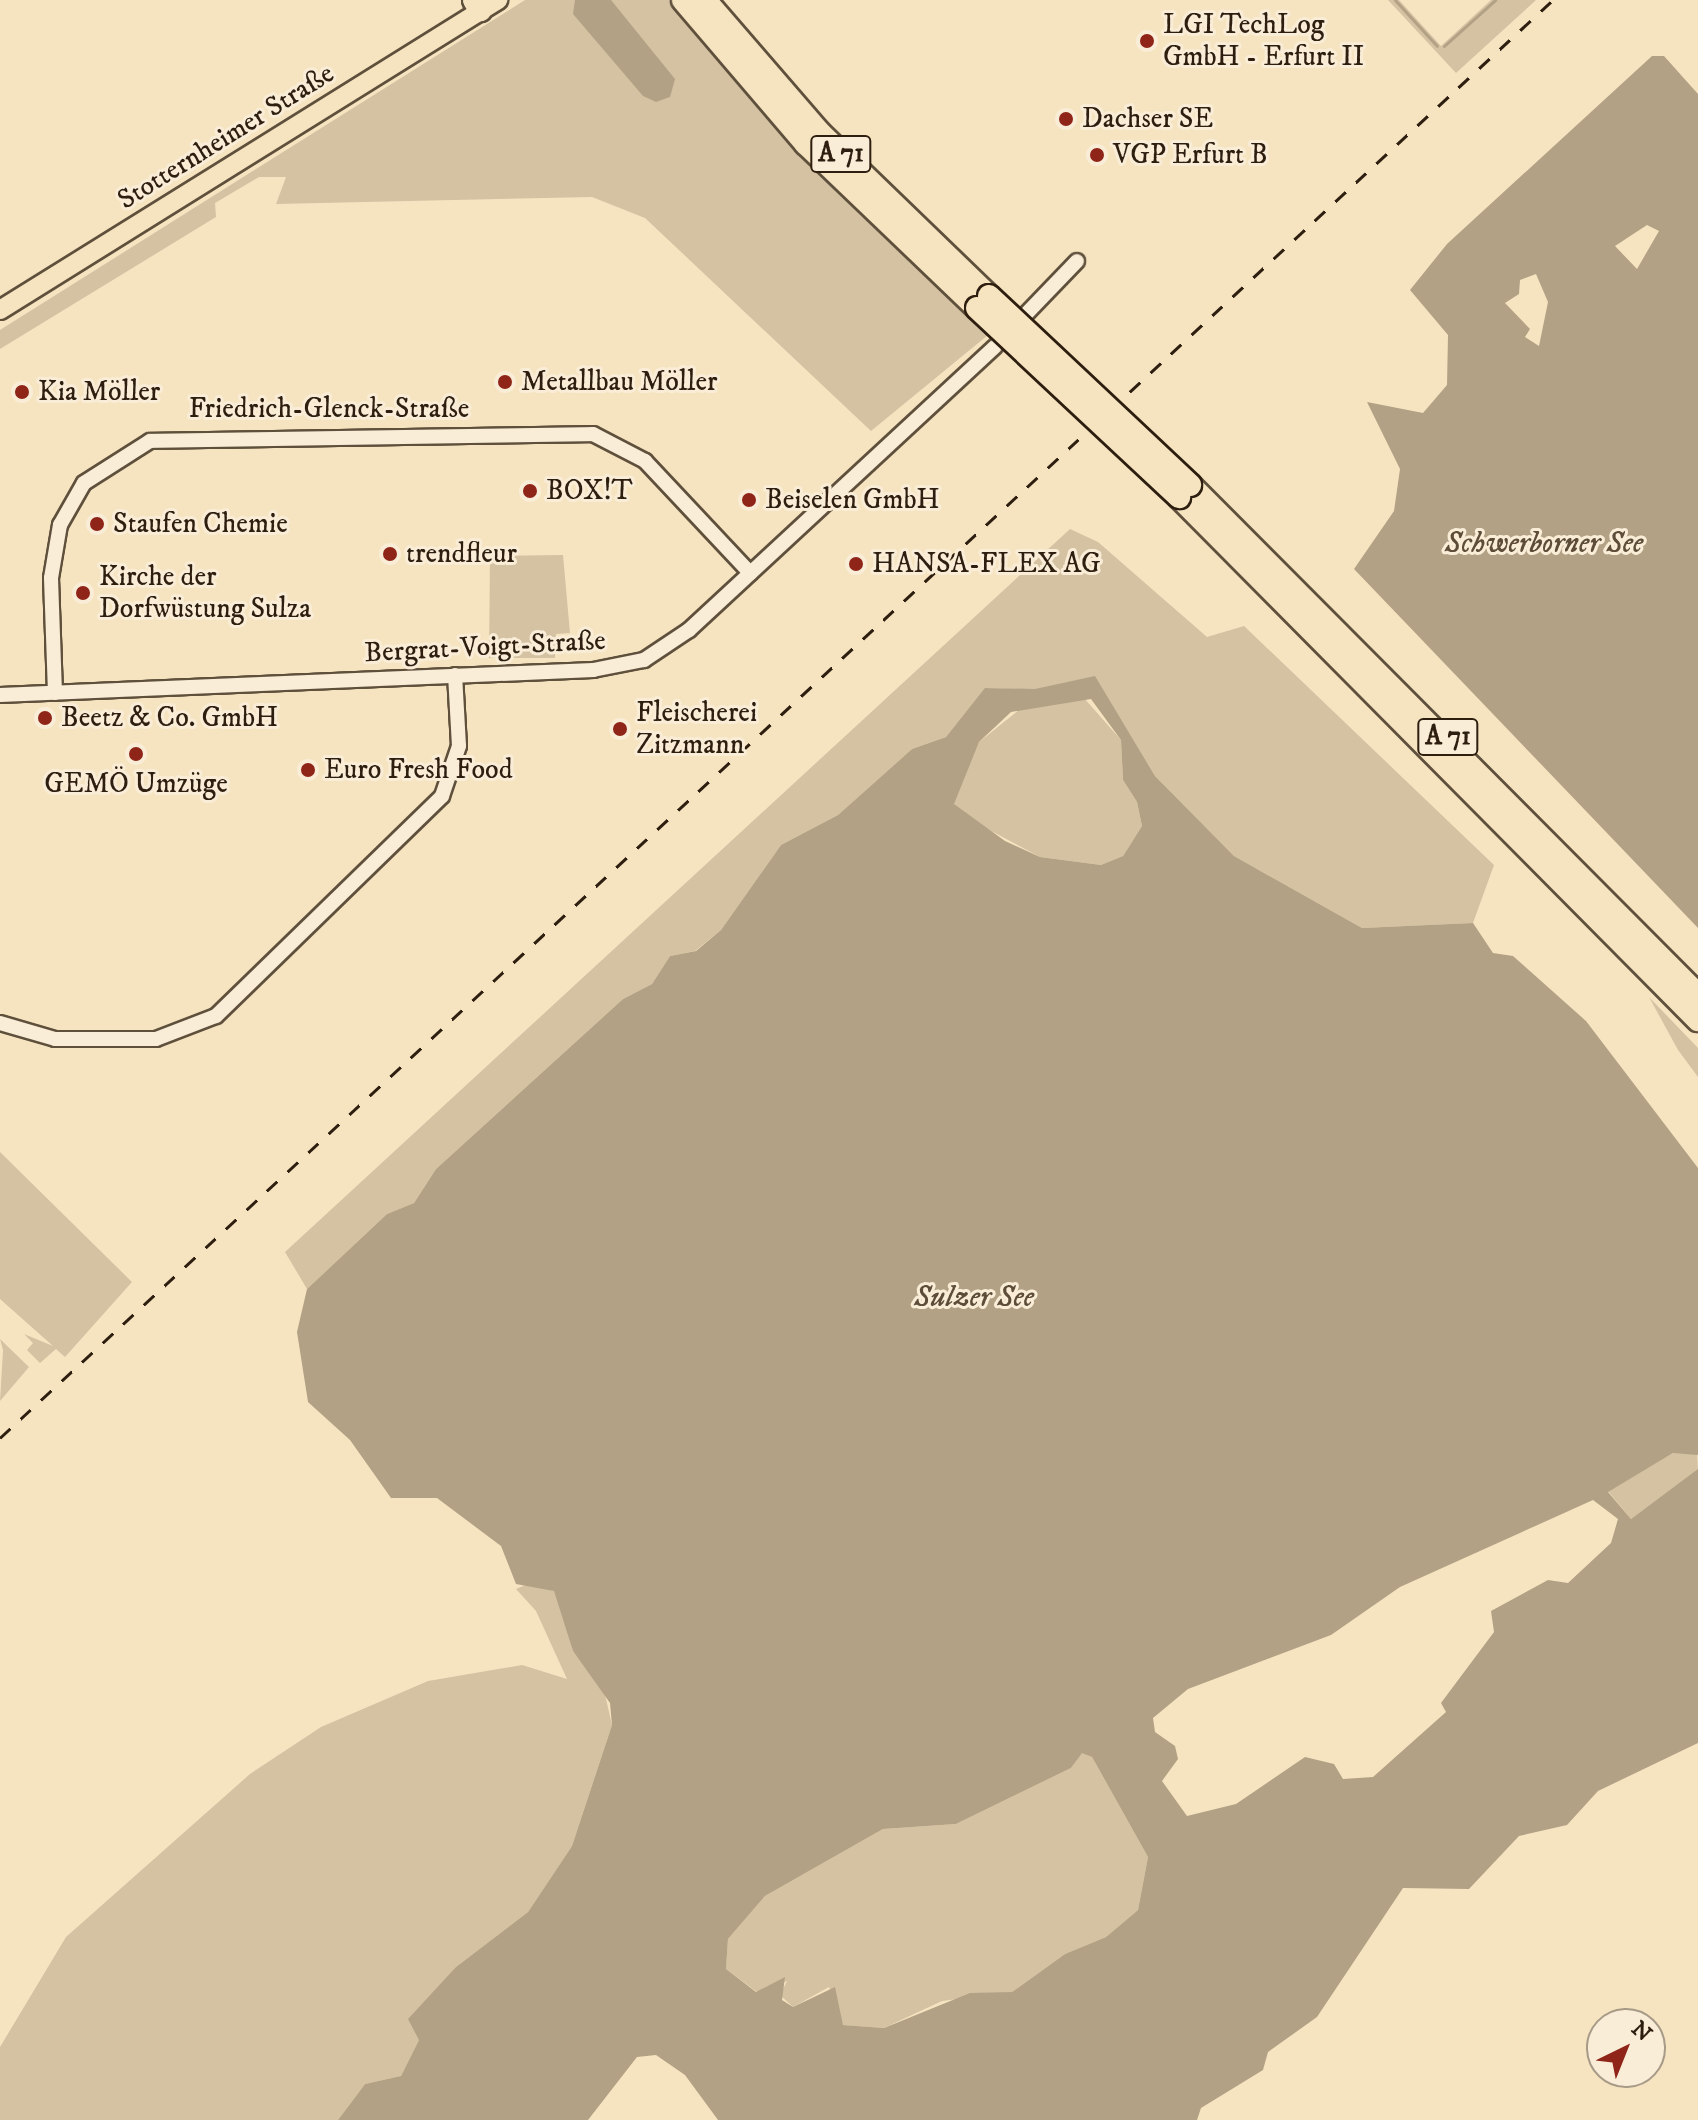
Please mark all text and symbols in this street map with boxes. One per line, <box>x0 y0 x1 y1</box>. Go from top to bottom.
place label: LGI TechLog GmbH - Erfurt II <box>1163 8 1364 74</box>
marker: LGI TechLog GmbH - Erfurt II <box>1138 32 1156 50</box>
street label: Stotternheimer Straße <box>112 57 340 217</box>
place label: Dachser SE <box>1082 102 1213 136</box>
marker: Dachser SE <box>1057 110 1075 128</box>
road number: A 71 <box>809 132 873 176</box>
place label: VGP Erfurt B <box>1113 138 1268 172</box>
marker: VGP Erfurt B <box>1088 146 1106 164</box>
place label: Metallbau Möller <box>521 365 717 399</box>
marker: Metallbau Möller <box>496 373 514 391</box>
place label: Kia Möller <box>38 375 160 409</box>
marker: Kia Möller <box>13 383 31 401</box>
street label: Friedrich-Glenck-Straße <box>189 392 469 426</box>
place label: BOX!T <box>546 474 633 508</box>
marker: BOX!T <box>521 482 539 500</box>
place label: Beiselen GmbH <box>765 483 940 517</box>
marker: Beiselen GmbH <box>740 491 758 509</box>
place label: Staufen Chemie <box>113 507 288 541</box>
marker: Staufen Chemie <box>88 515 106 533</box>
water label: Schwerborner See <box>1445 526 1643 562</box>
place label: trendfleur <box>406 537 517 571</box>
marker: trendfleur <box>381 545 399 563</box>
place label: HANSA-FLEX AG <box>872 547 1101 581</box>
marker: HANSA-FLEX AG <box>847 555 865 573</box>
place label: Kirche der Dorfwüstung Sulza <box>99 560 311 626</box>
marker: Kirche der Dorfwüstung Sulza <box>74 584 92 602</box>
street label: Bergrat-Voigt-Straße <box>364 624 606 670</box>
place label: Fleischerei Zitzmann <box>636 696 757 762</box>
place label: Beetz & Co. GmbH <box>61 701 278 735</box>
marker: Beetz & Co. GmbH <box>36 709 54 727</box>
road number: A 71 <box>1416 715 1480 759</box>
marker: Fleischerei Zitzmann <box>611 720 629 738</box>
marker: GEMÖ Umzüge <box>127 745 145 763</box>
place label: Euro Fresh Food <box>324 753 513 787</box>
marker: Euro Fresh Food <box>299 761 317 779</box>
place label: GEMÖ Umzüge <box>44 767 228 801</box>
water label: Sulzer See <box>914 1280 1034 1316</box>
north arrow <box>1586 2008 1666 2088</box>
text: N <box>1626 2016 1657 2048</box>

